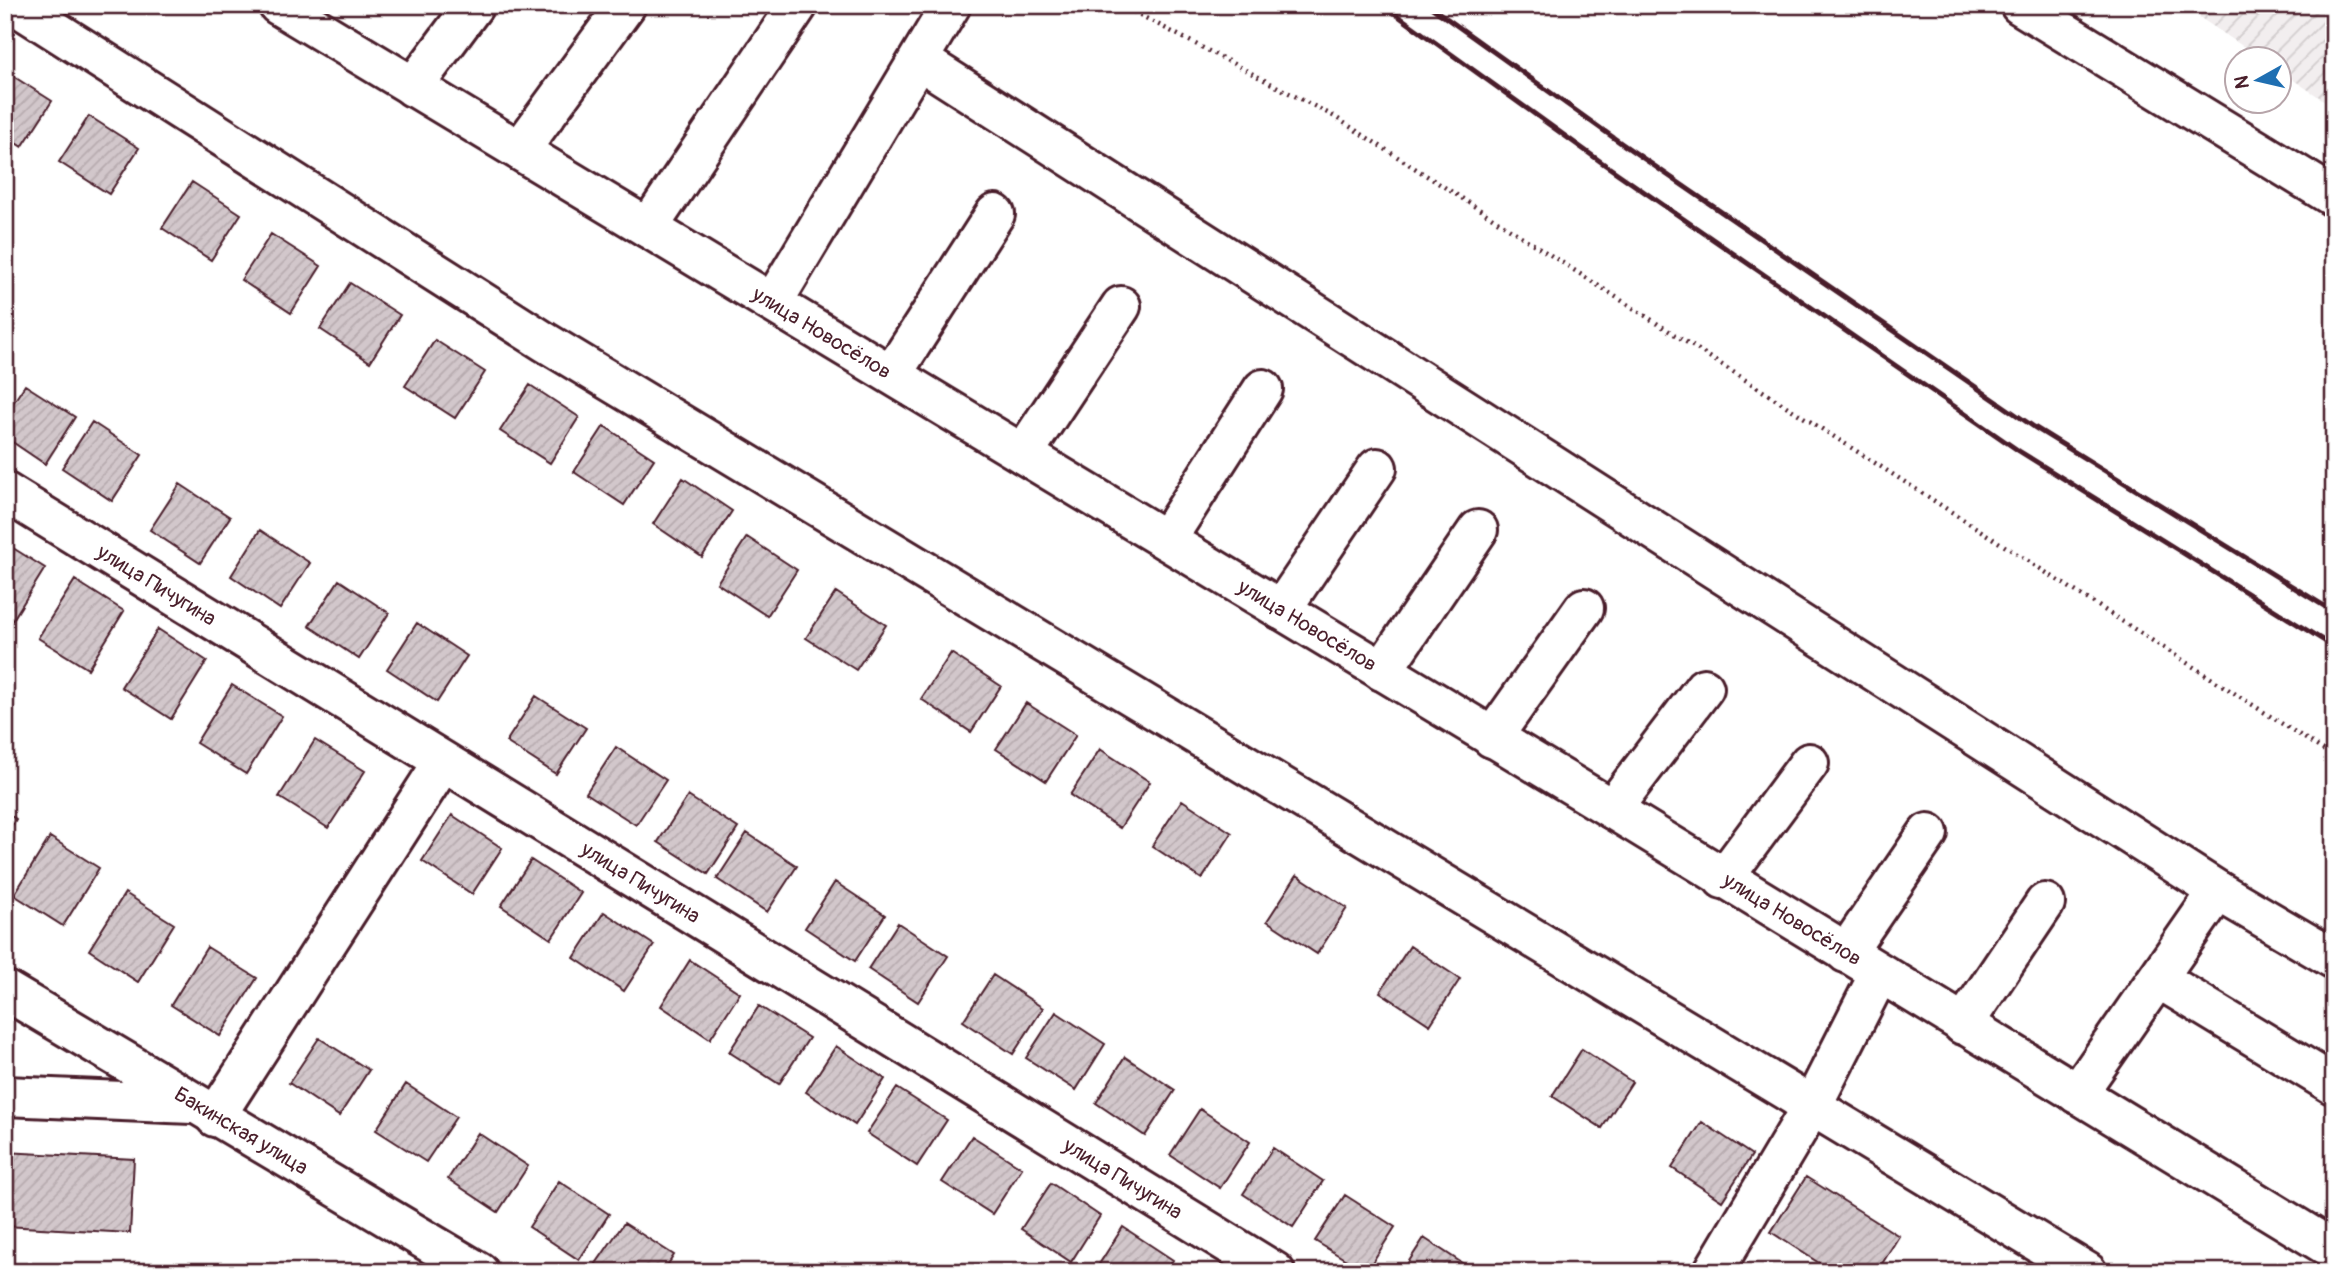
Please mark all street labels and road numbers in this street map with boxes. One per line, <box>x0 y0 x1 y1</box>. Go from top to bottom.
street label: улица Новосёлов <box>746 280 896 385</box>
street label: улица Пичугина <box>91 538 221 632</box>
street label: улица Новосёлов <box>1232 573 1382 678</box>
street label: улица Пичугина <box>575 835 705 929</box>
street label: улица Новосёлов <box>1717 866 1867 972</box>
street label: Бакинская улица <box>170 1080 313 1181</box>
street label: улица Пичугина <box>1057 1131 1188 1226</box>

